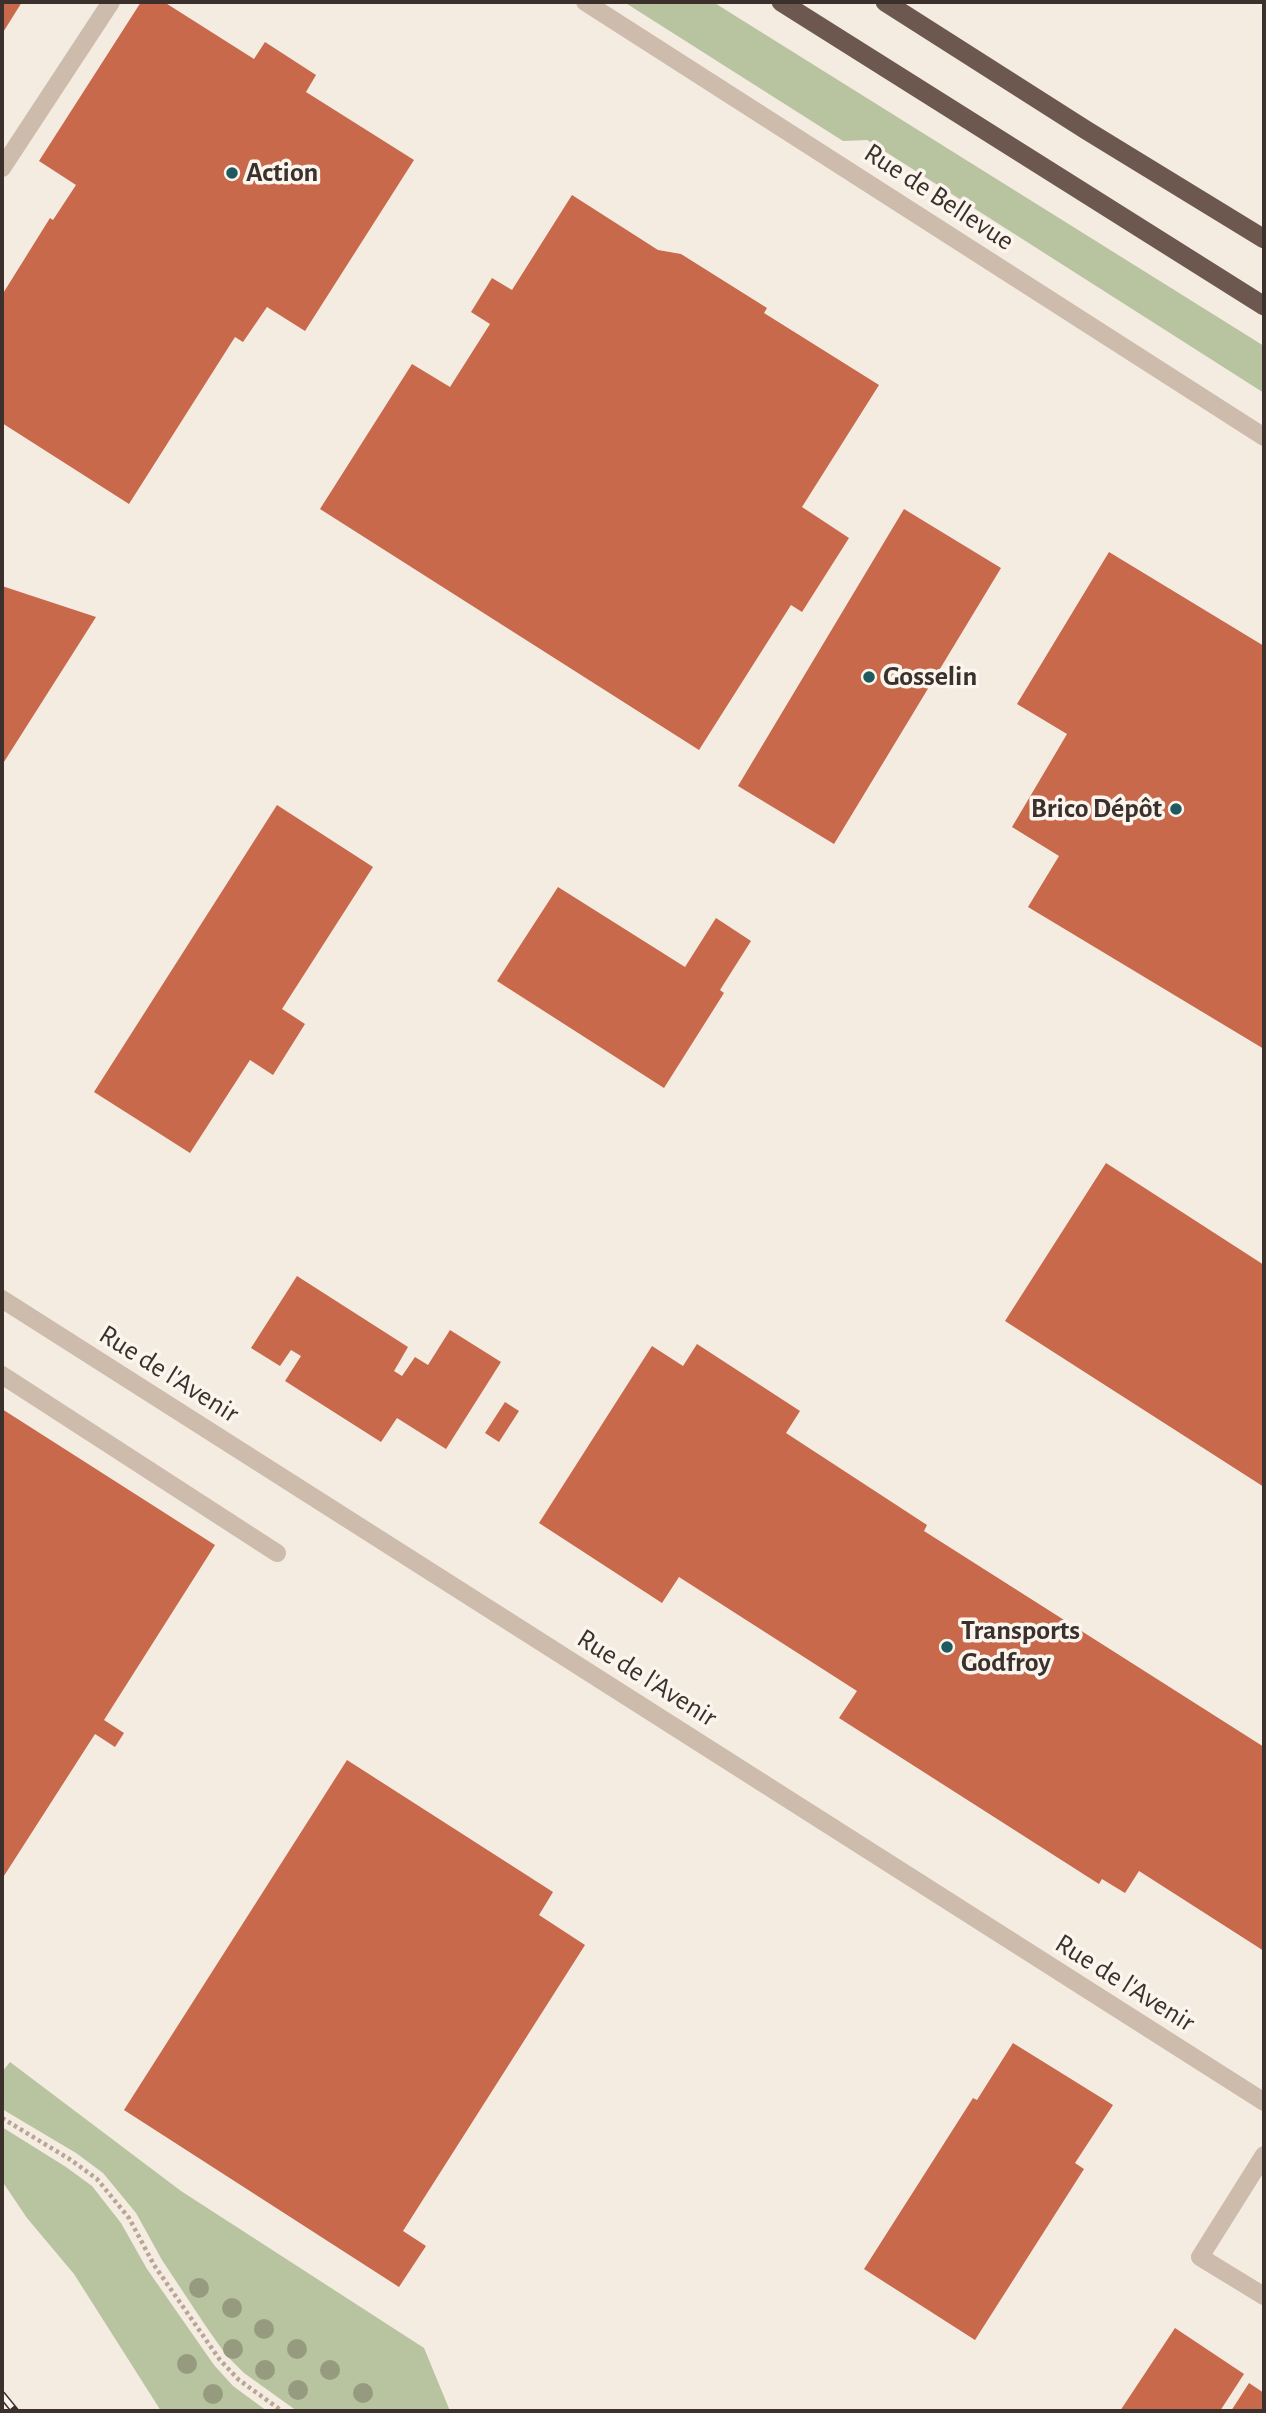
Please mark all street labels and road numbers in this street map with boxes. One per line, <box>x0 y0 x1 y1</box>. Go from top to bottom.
street label: Rue de Bellevue <box>858 136 1020 258</box>
street label: Rue de l'Avenir <box>93 1318 245 1430</box>
street label: Rue de l'Avenir <box>571 1622 723 1734</box>
street label: Rue de l'Avenir <box>1049 1927 1201 2039</box>

